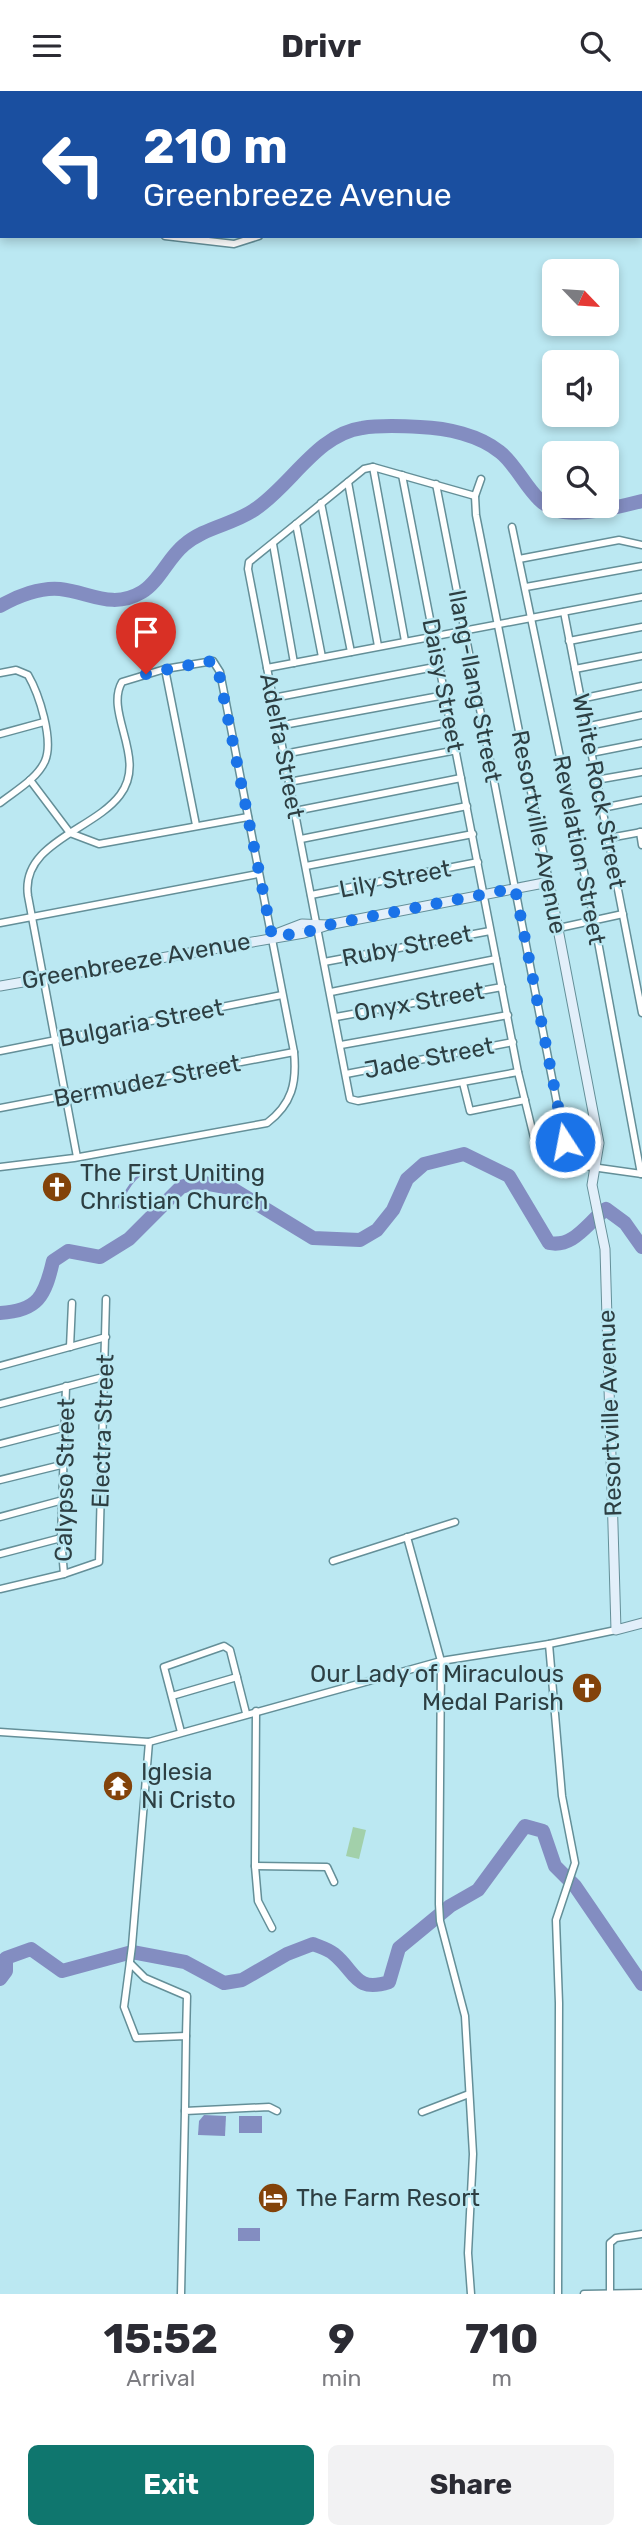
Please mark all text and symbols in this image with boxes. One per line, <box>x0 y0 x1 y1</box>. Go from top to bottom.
icon: menu <box>28 27 66 65</box>
text: Drivr <box>281 27 361 65</box>
icon: search <box>576 27 614 65</box>
text: 210 m <box>143 117 288 175</box>
icon: left <box>28 119 119 210</box>
text: Greenbreeze Avenue <box>143 176 452 214</box>
north arrow <box>542 259 620 336</box>
map controls <box>542 259 619 518</box>
button: sound <box>542 350 619 427</box>
button: search <box>542 441 619 518</box>
street label: Ilang-Ilang Street <box>443 587 507 785</box>
pin <box>116 602 176 674</box>
icon: arrive <box>127 613 165 651</box>
street label: Daisy Street <box>416 616 470 754</box>
street label: Adelfa Street <box>254 671 310 821</box>
street label: White Rock Street <box>566 691 632 891</box>
street label: Resortville Avenue <box>506 728 572 936</box>
street label: Revelation Street <box>547 753 611 947</box>
street label: Lily Street <box>337 854 453 904</box>
street label: Ruby Street <box>340 920 474 972</box>
street label: Greenbreeze Avenue <box>20 927 252 995</box>
street label: Onyx Street <box>352 977 486 1027</box>
street label: Bulgaria Street <box>56 993 226 1053</box>
street label: Jade Street <box>362 1032 496 1084</box>
street label: Bermudez Street <box>51 1049 243 1113</box>
position arrow <box>528 1105 602 1179</box>
place label: The First Uniting Christian Church <box>80 1159 268 1215</box>
church icon: The First Uniting Christian Church <box>40 1170 74 1204</box>
street label: Resortville Avenue <box>592 1309 628 1517</box>
street label: Electra Street <box>86 1354 120 1508</box>
street label: Calypso Street <box>50 1398 80 1562</box>
place label: Our Lady of Miraculous Medal Parish <box>310 1660 564 1716</box>
church icon: Our Lady of Miraculous Medal Parish <box>570 1671 604 1705</box>
place label: Iglesia Ni Cristo <box>141 1758 236 1814</box>
temple icon: Iglesia Ni Cristo <box>101 1769 135 1803</box>
hotel icon: The Farm Resort <box>256 2181 290 2215</box>
place label: The Farm Resort <box>296 2184 480 2212</box>
text: 15:52 <box>103 2314 218 2364</box>
text: 9 <box>328 2314 355 2364</box>
text: 710 <box>465 2314 539 2364</box>
text: Arrival <box>126 2364 195 2392</box>
text: min <box>322 2364 362 2392</box>
text: m <box>492 2364 512 2392</box>
button: Exit <box>28 2445 314 2525</box>
button: Share <box>328 2445 614 2525</box>

